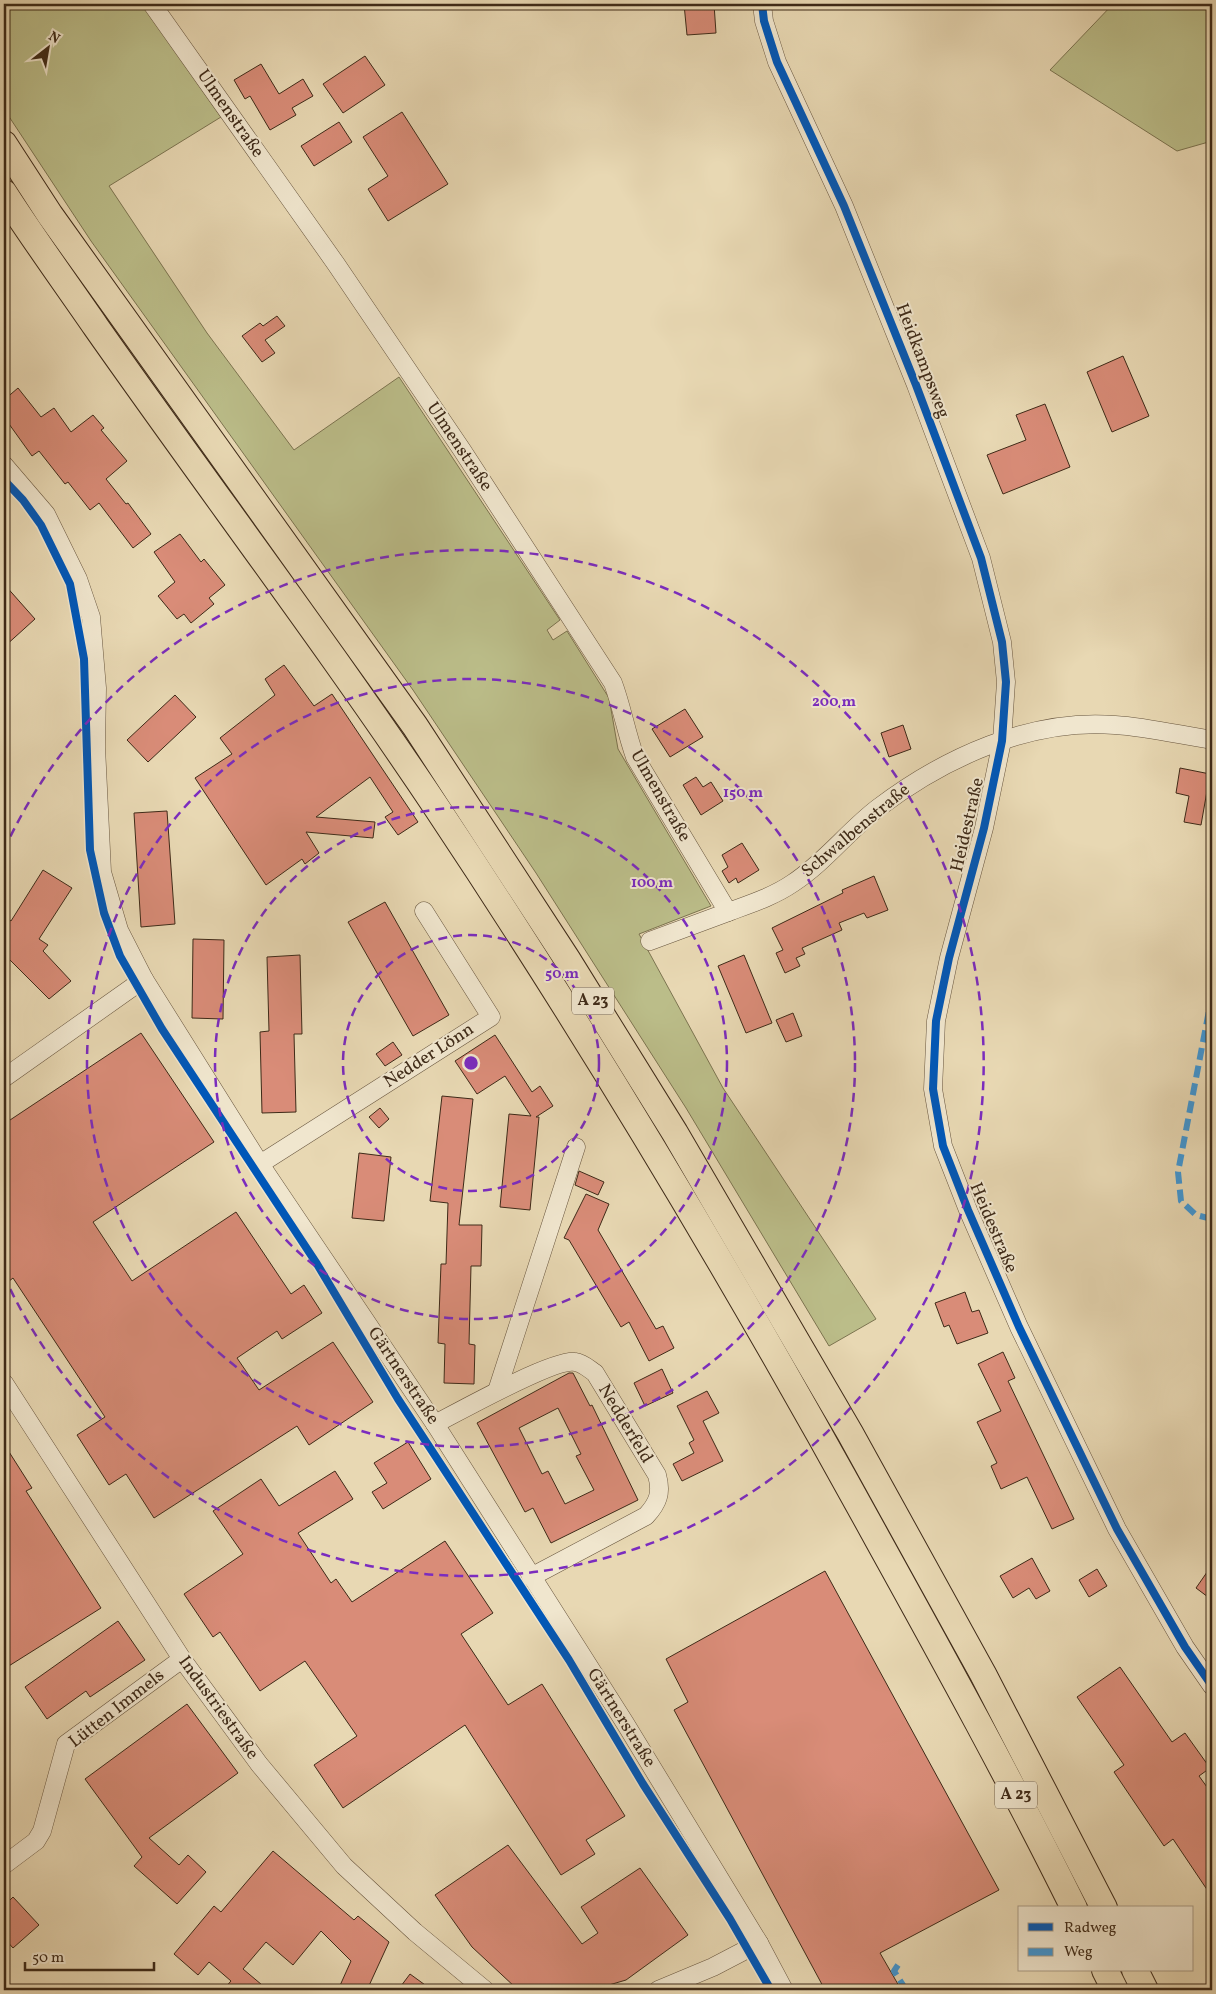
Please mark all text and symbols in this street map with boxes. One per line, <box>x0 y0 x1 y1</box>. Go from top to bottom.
north arrow <box>22 22 72 72</box>
text: N <box>45 27 63 49</box>
street label: Ulmenstraße <box>190 65 270 163</box>
street label: Heidkampsweg <box>889 300 955 422</box>
street label: Ulmenstraße <box>420 397 498 497</box>
text: 200 m <box>812 692 856 713</box>
street label: Ulmenstraße <box>624 745 696 847</box>
street label: Heidestraße <box>945 775 991 875</box>
street label: Schwalbenstraße <box>796 778 916 884</box>
text: 150 m <box>723 783 763 804</box>
text: 100 m <box>631 873 674 894</box>
text: 50 m <box>545 964 579 985</box>
road number: A 23 <box>572 988 614 1014</box>
street label: Nedder Lönn <box>379 1017 479 1095</box>
centre of rings <box>462 1054 480 1072</box>
street label: Heidestraße <box>963 1179 1023 1277</box>
street label: Gärtnerstraße <box>361 1322 445 1430</box>
street label: Nedderfeld <box>591 1380 659 1468</box>
street label: Industriestraße <box>172 1651 264 1765</box>
street label: Lütten Immels <box>64 1664 170 1754</box>
street label: Gärtnerstraße <box>581 1664 661 1772</box>
road number: A 23 <box>995 1782 1037 1808</box>
legend <box>1018 1906 1194 1972</box>
text: Radweg <box>1064 1918 1117 1939</box>
scale bar <box>25 1939 154 1971</box>
text: Weg <box>1064 1942 1093 1963</box>
text: 50 m <box>32 1948 64 1969</box>

